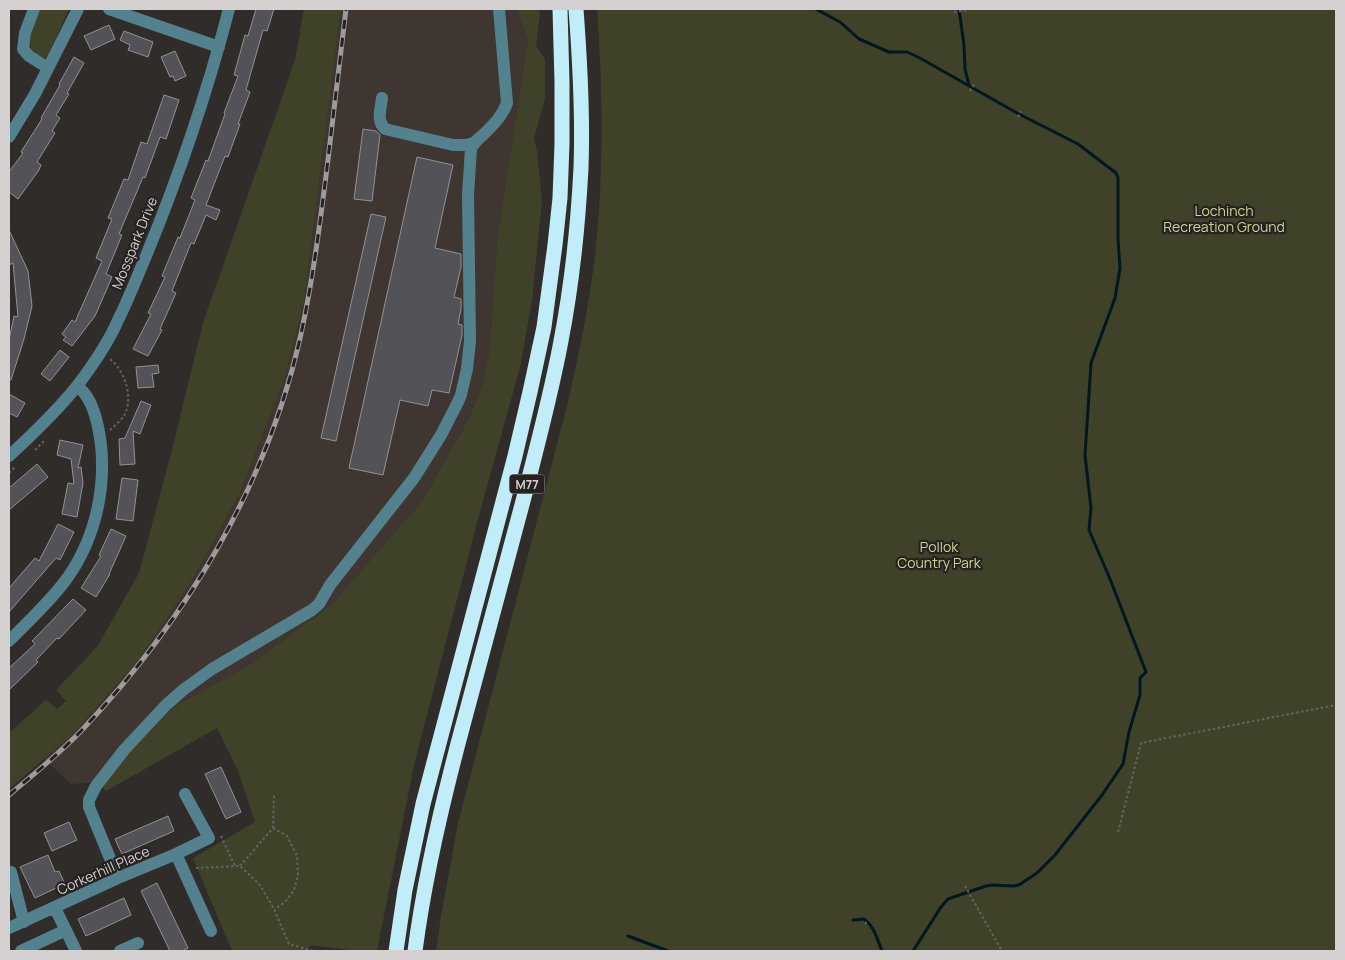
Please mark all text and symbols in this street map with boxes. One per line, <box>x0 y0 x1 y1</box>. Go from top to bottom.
street label: Mosspark Drive <box>107 194 161 292</box>
park label: Lochinch Recreation Ground <box>1163 201 1285 236</box>
road number: M77 <box>510 474 544 494</box>
park label: Pollok Country Park <box>897 537 982 572</box>
street label: Corkerhill Place <box>54 841 152 899</box>

